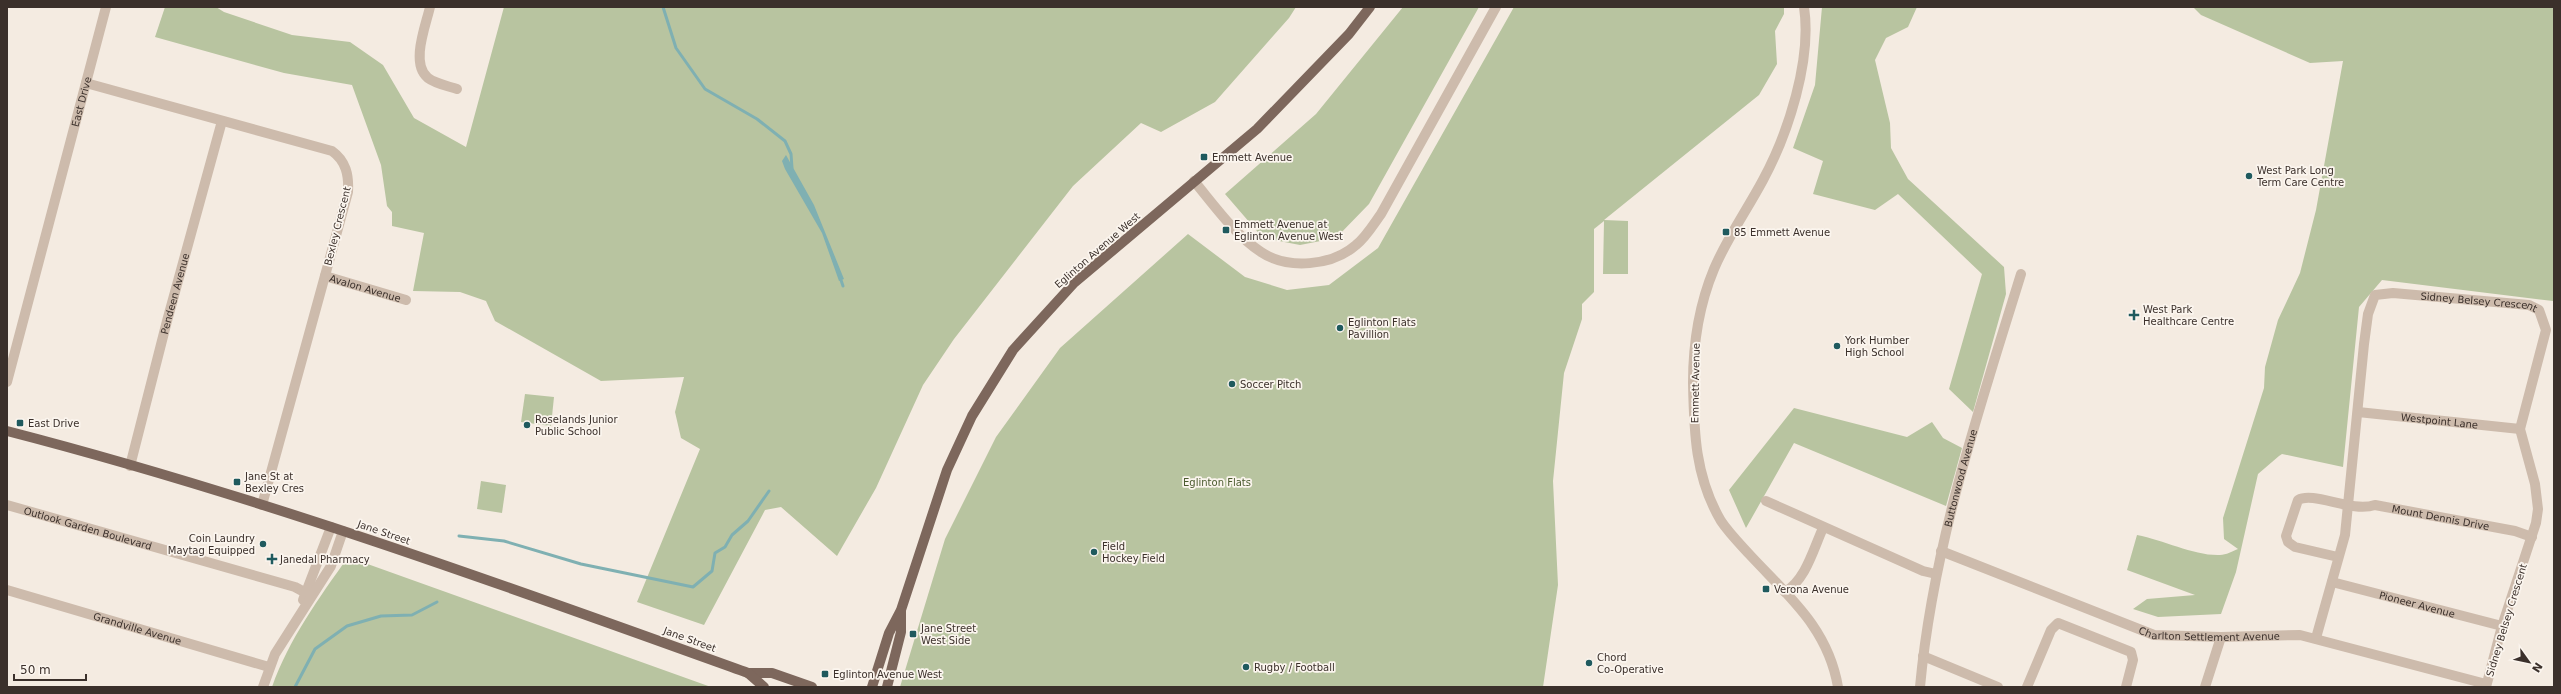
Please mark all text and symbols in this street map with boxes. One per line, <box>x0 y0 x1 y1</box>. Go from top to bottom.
street label: East Drive <box>70 75 93 128</box>
marker: Emmett Avenue <box>1199 152 1209 162</box>
place label: Emmett Avenue <box>1212 152 1292 163</box>
place label: West Park Long Term Care Centre <box>2256 165 2344 188</box>
marker: West Park Long Term Care Centre <box>2244 171 2254 181</box>
street label: Bexley Crescent <box>322 185 353 267</box>
street label: Eglinton Avenue West <box>1053 210 1142 290</box>
place label: Emmett Avenue at Eglinton Avenue West <box>1234 219 1343 242</box>
marker: Emmett Avenue at Eglinton Avenue West <box>1221 225 1231 235</box>
marker: 85 Emmett Avenue <box>1721 227 1731 237</box>
place label: 85 Emmett Avenue <box>1734 227 1830 238</box>
street label: Pendeen Avenue <box>159 252 191 336</box>
street label: Avalon Avenue <box>328 273 402 304</box>
street label: Sidney Belsey Crescent <box>2420 290 2539 314</box>
place label: West Park Healthcare Centre <box>2143 304 2234 327</box>
marker: West Park Healthcare Centre <box>2128 309 2140 321</box>
place label: Eglinton Flats Pavillion <box>1348 317 1416 340</box>
marker: Eglinton Flats Pavillion <box>1335 323 1345 333</box>
place label: York Humber High School <box>1844 335 1910 358</box>
marker: York Humber High School <box>1832 341 1842 351</box>
street label: Emmett Avenue <box>1689 343 1702 423</box>
marker: Soccer Pitch <box>1227 379 1237 389</box>
place label: Soccer Pitch <box>1240 379 1301 390</box>
street label: Westpoint Lane <box>2400 412 2479 431</box>
place label: Roselands Junior Public School <box>535 414 618 437</box>
marker: East Drive <box>15 418 25 428</box>
place label: East Drive <box>28 418 79 429</box>
marker: Roselands Junior Public School <box>522 420 532 430</box>
street label: Buttonwood Avenue <box>1942 428 1979 528</box>
place label: Jane St at Bexley Cres <box>244 471 304 494</box>
marker: Jane St at Bexley Cres <box>232 477 242 487</box>
park label: Eglinton Flats <box>1183 477 1251 488</box>
street label: Mount Dennis Drive <box>2391 503 2490 532</box>
street label: Outlook Garden Boulevard <box>22 505 153 552</box>
street label: Jane Street <box>355 518 412 547</box>
place label: Coin Laundry Maytag Equipped <box>168 533 255 556</box>
marker: Coin Laundry Maytag Equipped <box>258 539 268 549</box>
place label: Field Hockey Field <box>1102 541 1165 564</box>
marker: Field Hockey Field <box>1089 547 1099 557</box>
marker: Janedal Pharmacy <box>267 554 277 564</box>
place label: Janedal Pharmacy <box>279 554 370 565</box>
street label: Sidney Belsey Crescent <box>2484 562 2529 678</box>
marker: Verona Avenue <box>1761 584 1771 594</box>
place label: Verona Avenue <box>1774 584 1849 595</box>
street label: Pioneer Avenue <box>2378 589 2456 620</box>
street label: Grandville Avenue <box>92 611 183 647</box>
place label: Jane Street West Side <box>920 623 976 646</box>
street label: Jane Street <box>661 625 718 654</box>
street label: Charlton Settlement Avenue <box>2137 625 2280 643</box>
marker: Jane Street West Side <box>908 629 918 639</box>
north arrow <box>2509 642 2549 682</box>
place label: Chord Co-Operative <box>1597 652 1664 675</box>
scale bar <box>14 656 86 682</box>
marker: Chord Co-Operative <box>1584 658 1594 668</box>
text: N <box>2529 660 2545 675</box>
marker: Rugby / Football <box>1241 662 1251 672</box>
place label: Rugby / Football <box>1254 662 1335 673</box>
text: 50 m <box>20 663 51 677</box>
marker: Eglinton Avenue West <box>820 669 830 679</box>
place label: Eglinton Avenue West <box>833 669 942 680</box>

